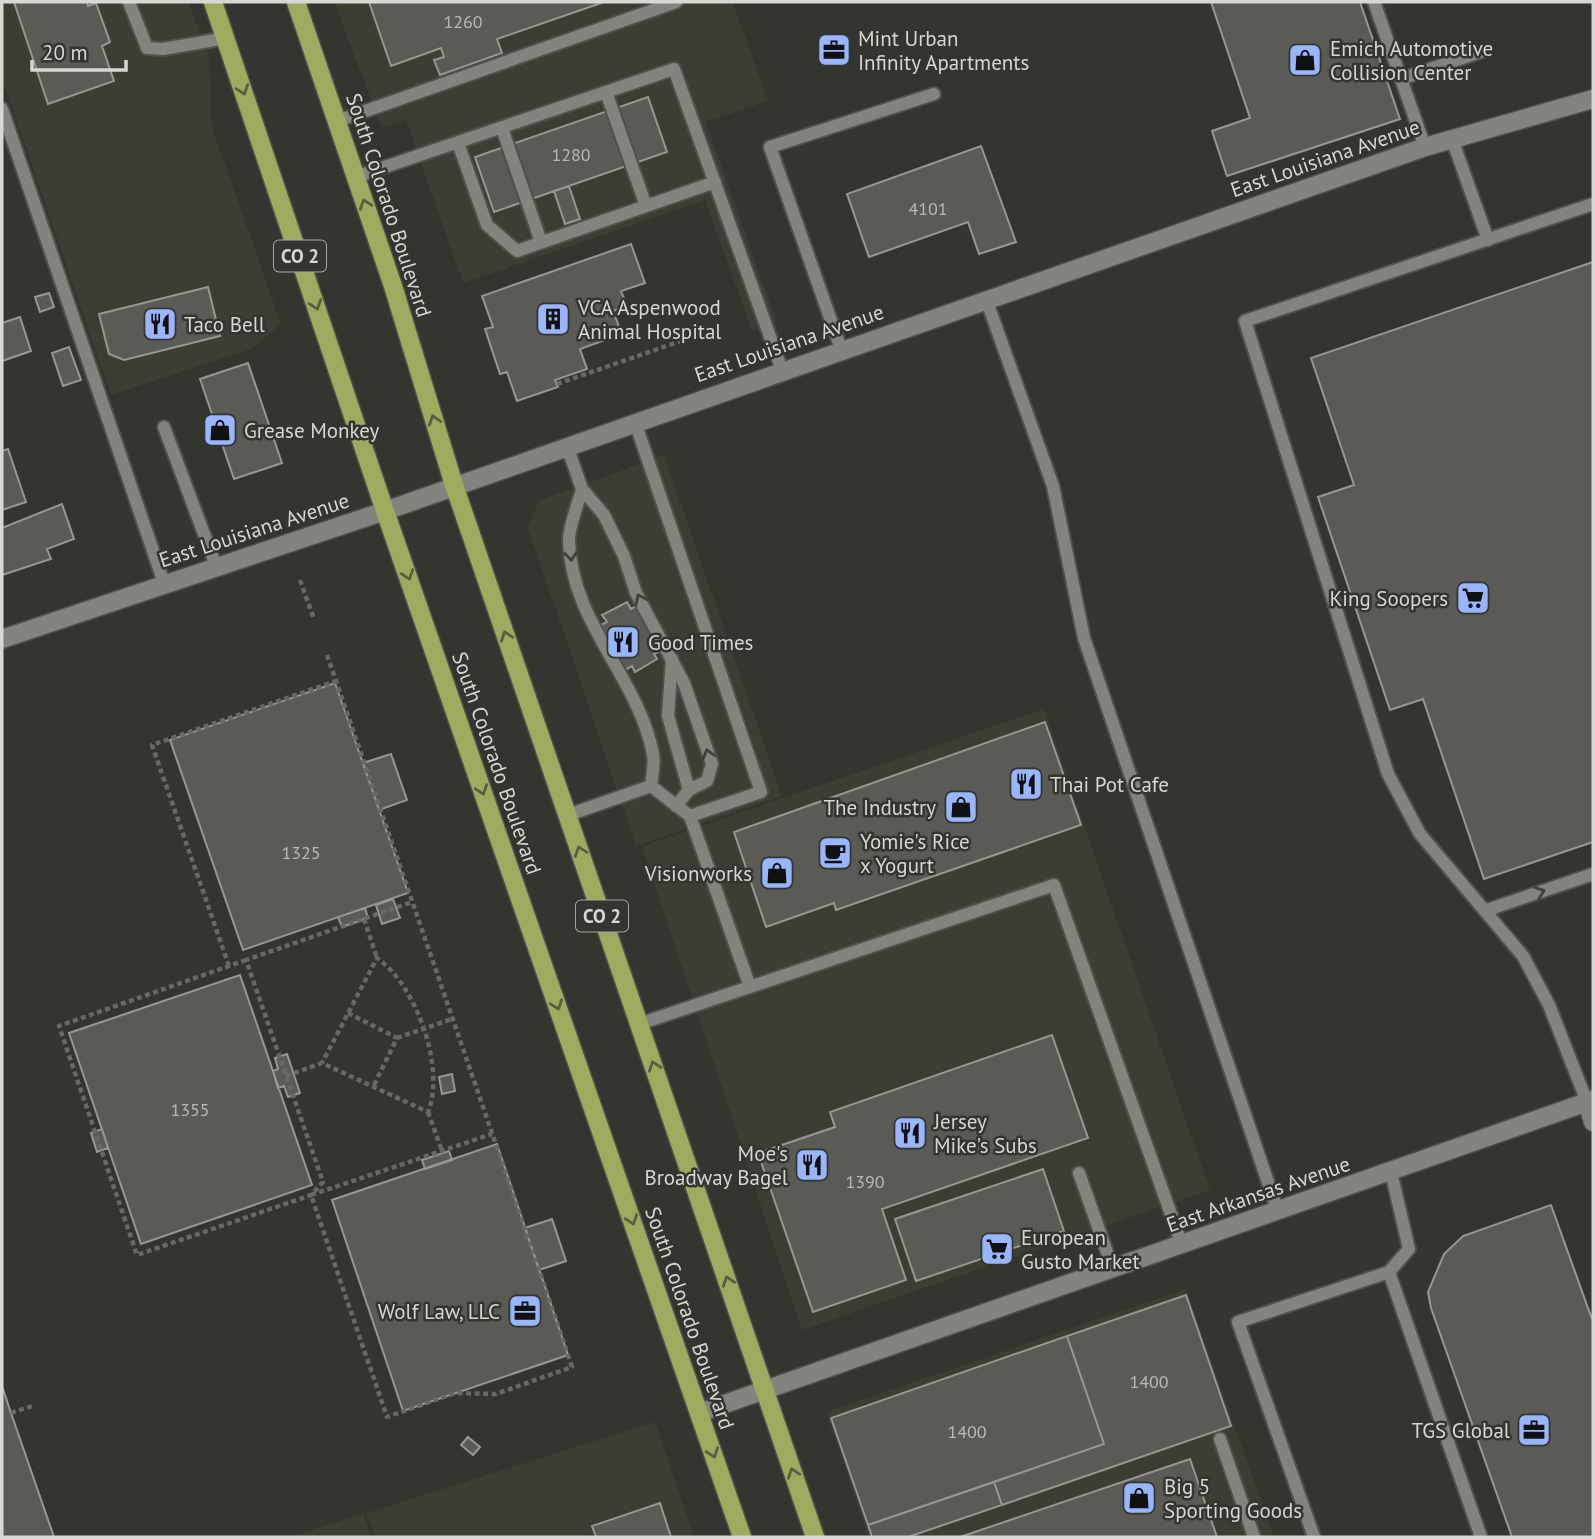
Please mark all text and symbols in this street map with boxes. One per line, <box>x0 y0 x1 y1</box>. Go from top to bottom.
house number: 1260 <box>443 10 483 33</box>
place label: Mint Urban Infinity Apartments <box>858 25 1029 76</box>
scale bar <box>32 28 126 72</box>
office icon: Mint Urban Infinity Apartments <box>815 31 853 69</box>
place label: Emich Automotive Collision Center <box>1330 35 1493 86</box>
text: 20 m <box>42 39 88 66</box>
shop icon: Emich Automotive Collision Center <box>1286 41 1324 79</box>
one-way arrow <box>235 83 249 95</box>
street label: South Colorado Boulevard <box>340 90 438 320</box>
street label: East Louisiana Avenue <box>1227 113 1423 203</box>
house number: 1280 <box>551 143 591 166</box>
house number: 4101 <box>908 197 948 220</box>
one-way arrow <box>359 198 373 210</box>
road number: CO 2 <box>274 240 326 272</box>
place label: VCA Aspenwood Animal Hospital <box>577 294 721 345</box>
one-way arrow <box>308 298 322 311</box>
street label: East Louisiana Avenue <box>691 298 887 388</box>
building icon: VCA Aspenwood Animal Hospital <box>534 300 572 338</box>
restaurant icon: Taco Bell <box>141 305 179 343</box>
place label: Taco Bell <box>184 311 265 338</box>
shop icon: Grease Monkey <box>201 411 239 449</box>
one-way arrow <box>428 415 442 427</box>
place label: Grease Monkey <box>244 417 380 444</box>
street label: East Louisiana Avenue <box>155 487 353 573</box>
one-way arrow <box>563 551 578 562</box>
one-way arrow <box>400 569 414 581</box>
supermarket icon: King Soopers <box>1454 579 1492 617</box>
place label: King Soopers <box>1330 585 1448 612</box>
one-way arrow <box>634 594 648 606</box>
restaurant icon: Good Times <box>604 623 642 661</box>
place label: Good Times <box>648 629 753 656</box>
one-way arrow <box>500 630 514 643</box>
street label: South Colorado Boulevard <box>446 648 548 878</box>
one-way arrow <box>702 748 716 760</box>
restaurant icon: Thai Pot Cafe <box>1007 765 1045 803</box>
place label: Thai Pot Cafe <box>1050 771 1169 798</box>
one-way arrow <box>474 784 488 796</box>
shop icon: The Industry <box>942 788 980 826</box>
place label: The Industry <box>823 794 936 821</box>
place label: Yomie's Rice x Yogurt <box>860 828 970 879</box>
cafe icon: Yomie's Rice x Yogurt <box>816 834 854 872</box>
house number: 1325 <box>281 841 321 864</box>
one-way arrow <box>574 845 589 857</box>
shop icon: Visionworks <box>758 854 796 892</box>
place label: Visionworks <box>644 860 752 887</box>
one-way arrow <box>1534 886 1546 900</box>
road number: CO 2 <box>576 900 628 932</box>
one-way arrow <box>549 999 563 1011</box>
one-way arrow <box>648 1061 662 1073</box>
house number: 1355 <box>170 1098 210 1121</box>
place label: Jersey Mike's Subs <box>933 1108 1037 1159</box>
restaurant icon: Jersey Mike's Subs <box>891 1114 929 1152</box>
place label: Moe's Broadway Bagel <box>644 1140 788 1191</box>
restaurant icon: Moe's Broadway Bagel <box>793 1146 831 1184</box>
street label: East Arkansas Avenue <box>1163 1150 1353 1238</box>
house number: 1390 <box>845 1170 885 1193</box>
street label: South Colorado Boulevard <box>639 1203 741 1433</box>
one-way arrow <box>624 1213 638 1226</box>
place label: European Gusto Market <box>1021 1224 1140 1275</box>
supermarket icon: European Gusto Market <box>978 1230 1016 1268</box>
one-way arrow <box>722 1276 736 1288</box>
office icon: Wolf Law, LLC <box>506 1292 544 1330</box>
place label: Wolf Law, LLC <box>378 1298 500 1325</box>
house number: 1400 <box>1129 1370 1169 1393</box>
office icon: TGS Global <box>1515 1411 1553 1449</box>
place label: TGS Global <box>1412 1417 1510 1444</box>
house number: 1400 <box>947 1420 987 1443</box>
one-way arrow <box>705 1447 719 1459</box>
one-way arrow <box>787 1467 801 1479</box>
place label: Big 5 Sporting Goods <box>1164 1473 1302 1524</box>
shop icon: Big 5 Sporting Goods <box>1120 1479 1158 1517</box>

